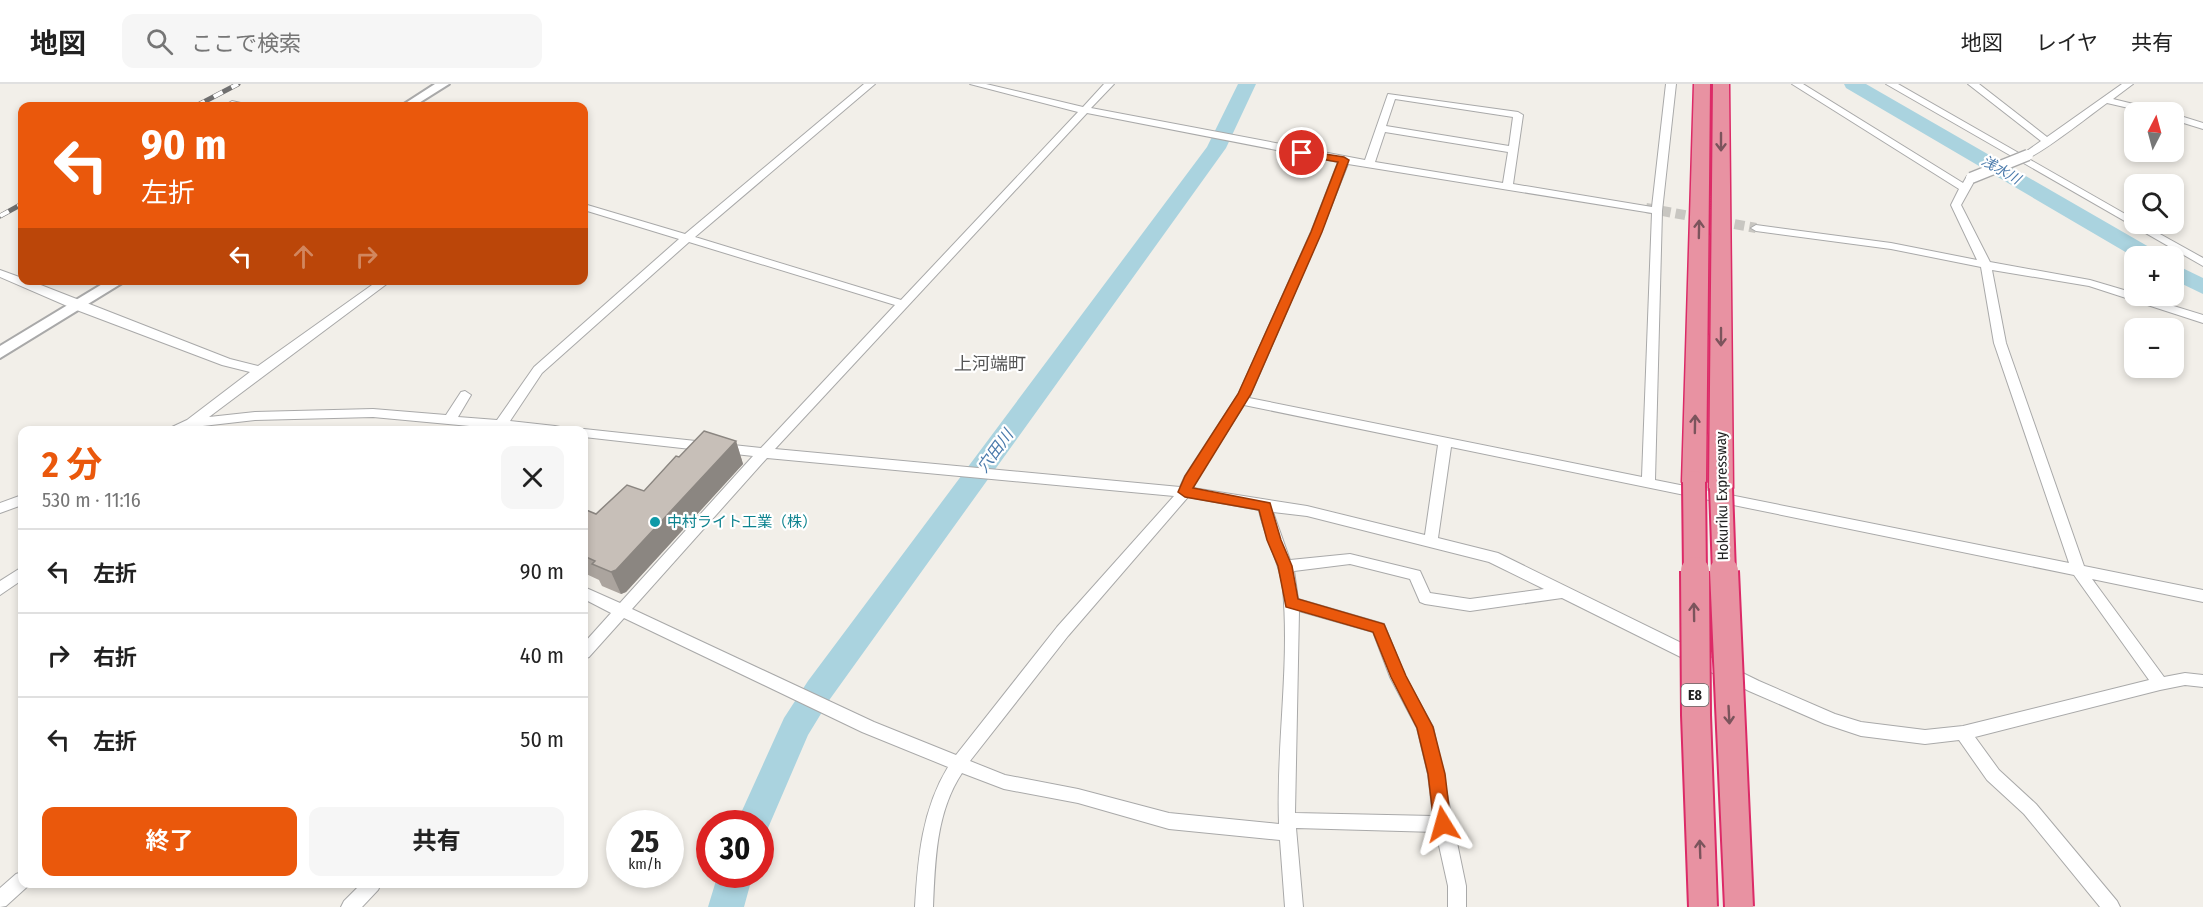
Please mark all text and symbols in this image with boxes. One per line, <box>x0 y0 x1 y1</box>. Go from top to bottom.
search box <box>122 14 542 68</box>
icon: search <box>143 25 176 58</box>
text: 地図 <box>30 27 86 60</box>
text: ここで検索 <box>191 30 301 57</box>
text: 地図 <box>1961 30 2003 56</box>
text: レイヤ <box>2036 30 2098 56</box>
text: 共有 <box>2131 30 2173 56</box>
north arrow <box>2124 102 2184 162</box>
map controls <box>2124 102 2184 378</box>
text: 90 m <box>141 120 226 170</box>
icon: left <box>42 126 120 204</box>
pin <box>1276 127 1327 178</box>
one-way arrow <box>1715 132 1727 152</box>
icon: arrive <box>1285 136 1318 169</box>
water label: 浅水川 <box>1979 152 2025 189</box>
button: search <box>2124 174 2184 234</box>
text: 左折 <box>141 177 195 209</box>
one-way arrow <box>1693 220 1705 240</box>
icon: left <box>224 240 257 273</box>
icon: ahead <box>287 240 320 273</box>
icon: right <box>350 240 383 273</box>
button: + <box>2124 246 2184 306</box>
button: − <box>2124 318 2184 378</box>
one-way arrow <box>1715 327 1727 347</box>
district label: 上河端町 <box>954 353 1026 375</box>
one-way arrow <box>1689 414 1701 434</box>
water label: 穴田川 <box>973 424 1018 476</box>
street label: Hokuriku Expressway <box>1712 431 1732 561</box>
text: 2 分 <box>42 443 102 487</box>
button: close <box>501 446 564 509</box>
text: 530 m · 11:16 <box>42 488 141 512</box>
place label: 中村ライト工業（株） <box>667 513 817 531</box>
marker: 中村ライト工業（株） <box>648 515 662 529</box>
icon: left <box>42 555 75 588</box>
text: 90 m <box>520 558 564 585</box>
text: 左折 <box>93 560 137 587</box>
one-way arrow <box>1688 602 1700 622</box>
icon: right <box>42 639 75 672</box>
text: 40 m <box>520 642 564 669</box>
text: 右折 <box>93 644 137 671</box>
road number: E8 <box>1682 684 1708 706</box>
one-way arrow <box>1723 704 1734 724</box>
icon: left <box>42 723 75 756</box>
text: 50 m <box>520 726 564 753</box>
text: 左折 <box>93 728 137 755</box>
position arrow <box>1411 792 1475 856</box>
button: 終了 <box>42 807 297 876</box>
button: 共有 <box>309 807 564 876</box>
speed limit sign: 30 <box>696 810 774 888</box>
text: 25 <box>631 824 659 860</box>
one-way arrow <box>1695 839 1706 859</box>
text: km/h <box>628 855 662 873</box>

